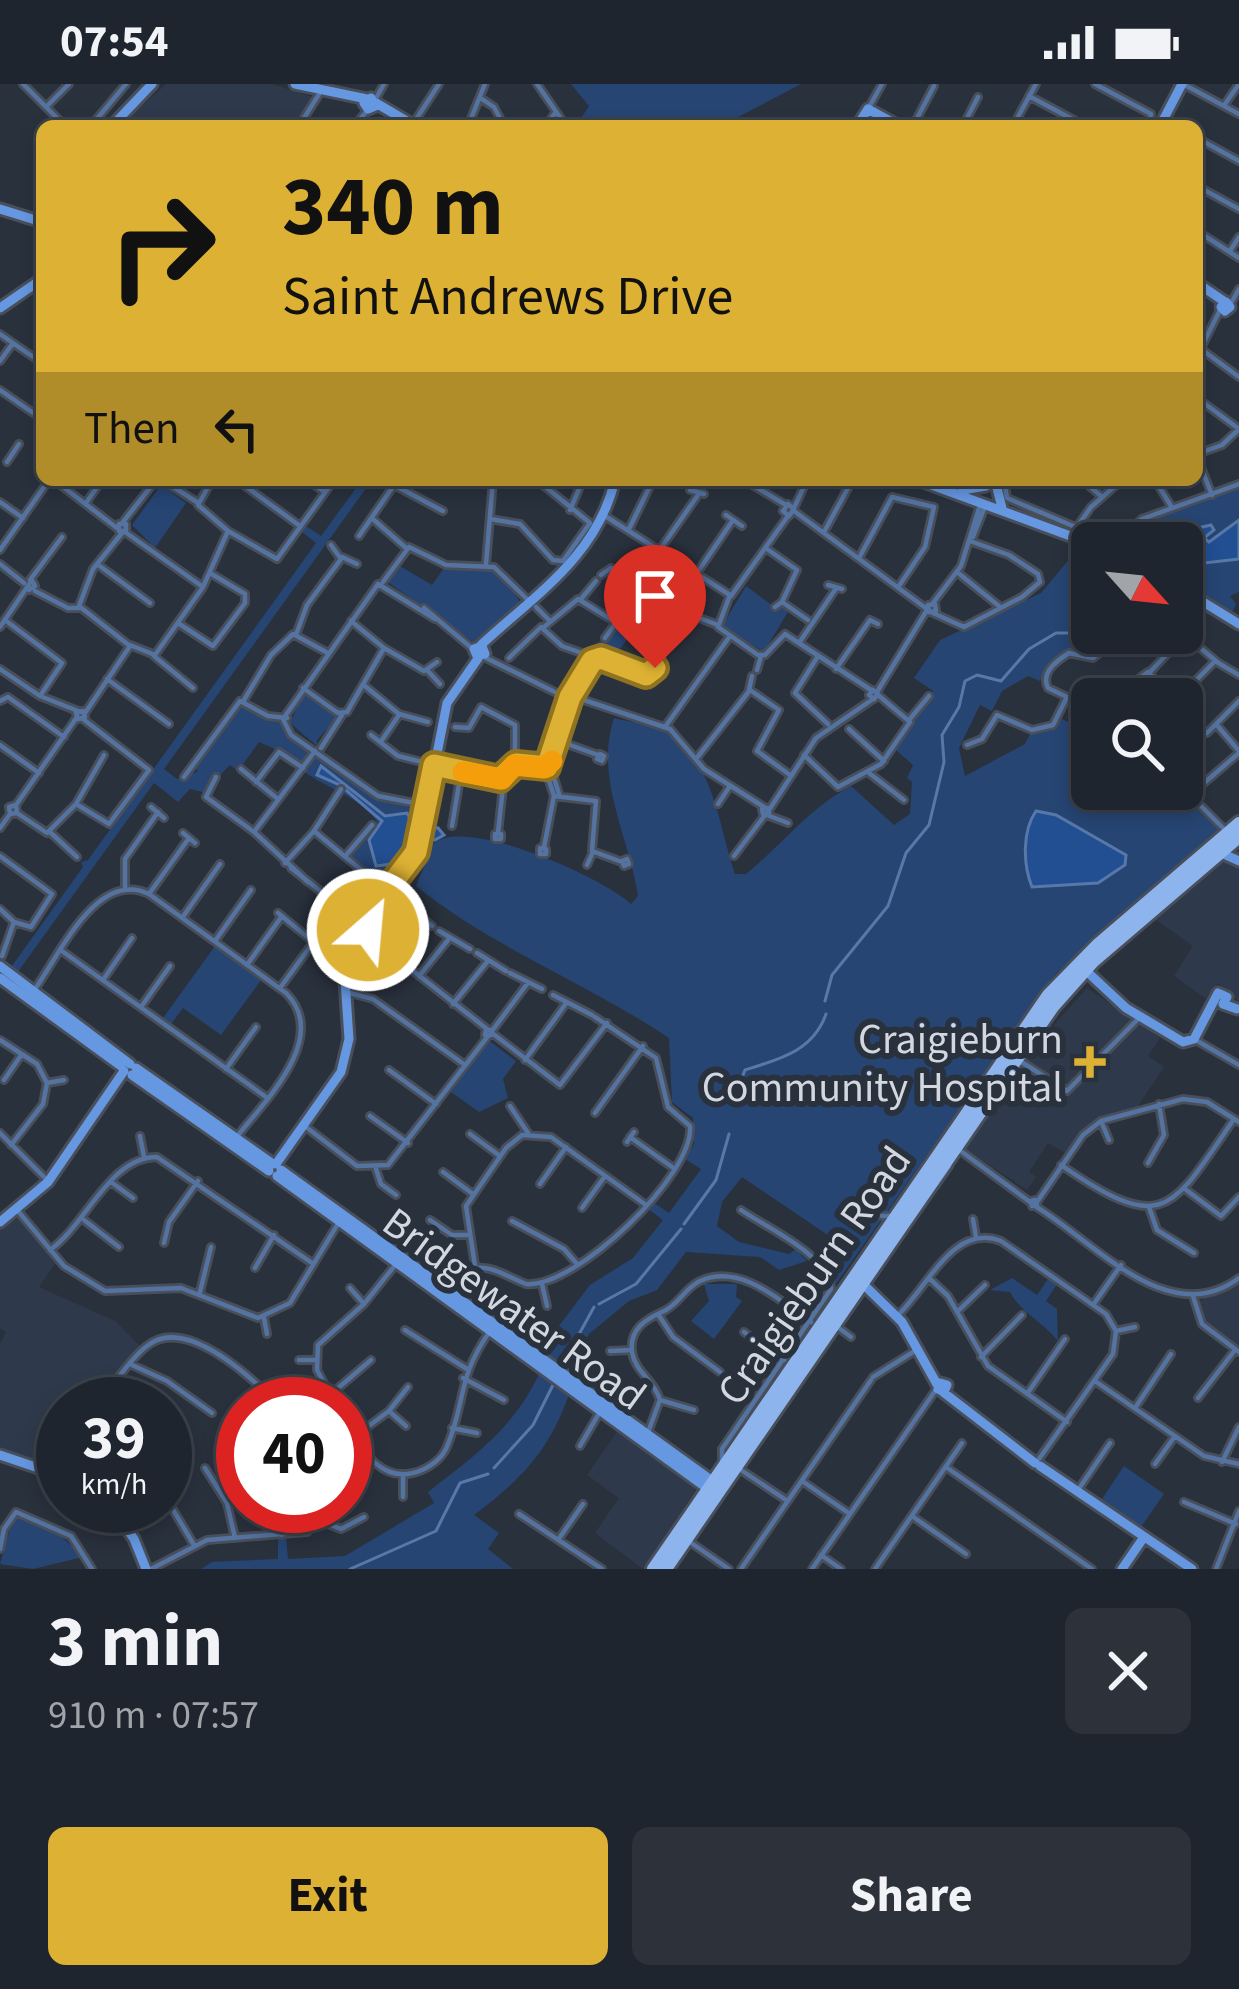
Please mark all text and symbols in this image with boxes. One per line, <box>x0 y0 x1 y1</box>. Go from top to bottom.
text: 07:54 <box>60 10 169 74</box>
text: 340 m <box>282 148 504 268</box>
icon: right <box>84 168 240 324</box>
text: Saint Andrews Drive <box>282 259 733 336</box>
icon: left <box>204 396 270 462</box>
text: Then <box>84 397 180 461</box>
north arrow <box>1071 522 1203 654</box>
map controls <box>1071 522 1203 810</box>
pin <box>604 545 706 668</box>
icon: arrive <box>622 563 688 629</box>
button: search <box>1071 678 1203 810</box>
position arrow <box>305 867 431 993</box>
place label: Craigieburn Community Hospital <box>702 1010 1063 1118</box>
marker: Craigieburn Community Hospital <box>1074 1046 1106 1078</box>
street label: Craigieburn Road <box>703 1135 926 1418</box>
street label: Bridgewater Road <box>370 1194 658 1426</box>
speed limit sign: 40 <box>216 1377 372 1533</box>
text: 39 <box>82 1397 146 1482</box>
text: km/h <box>81 1463 147 1506</box>
text: 3 min <box>48 1591 223 1694</box>
button: close <box>1065 1608 1191 1734</box>
text: 910 m · 07:57 <box>48 1688 259 1744</box>
button: Exit <box>48 1827 608 1965</box>
button: Share <box>632 1827 1191 1965</box>

